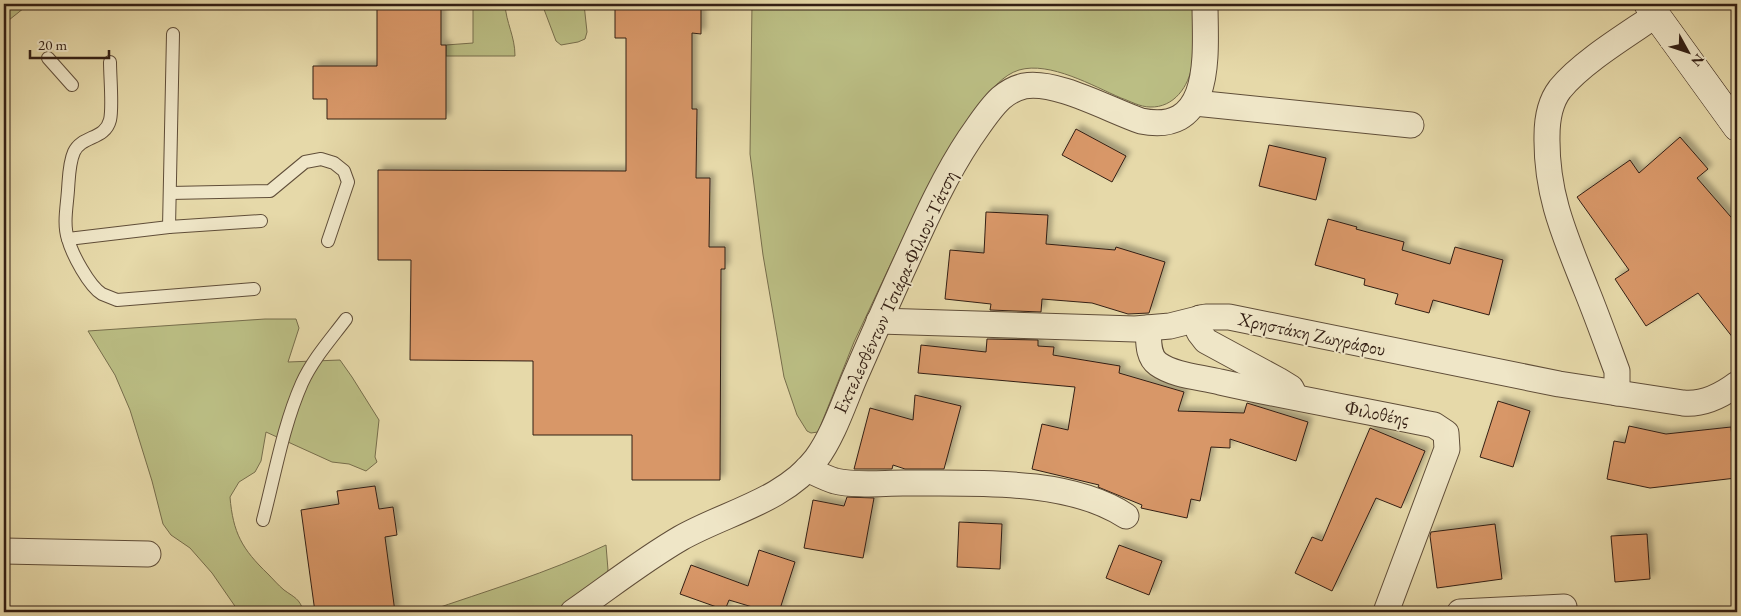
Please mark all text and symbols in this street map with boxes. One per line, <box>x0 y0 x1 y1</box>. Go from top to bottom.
scale bar <box>30 28 109 60</box>
north arrow <box>1664 28 1714 78</box>
text: 20 m <box>38 35 67 54</box>
text: N <box>1687 50 1708 71</box>
street label: Εκτελεσθέντων Τσιάρα-Φίλιου-Τάτση <box>828 166 962 418</box>
street label: Χρηστάκη Ζωγράφου <box>1235 306 1388 362</box>
street label: Φιλοθέης <box>1343 395 1411 431</box>

